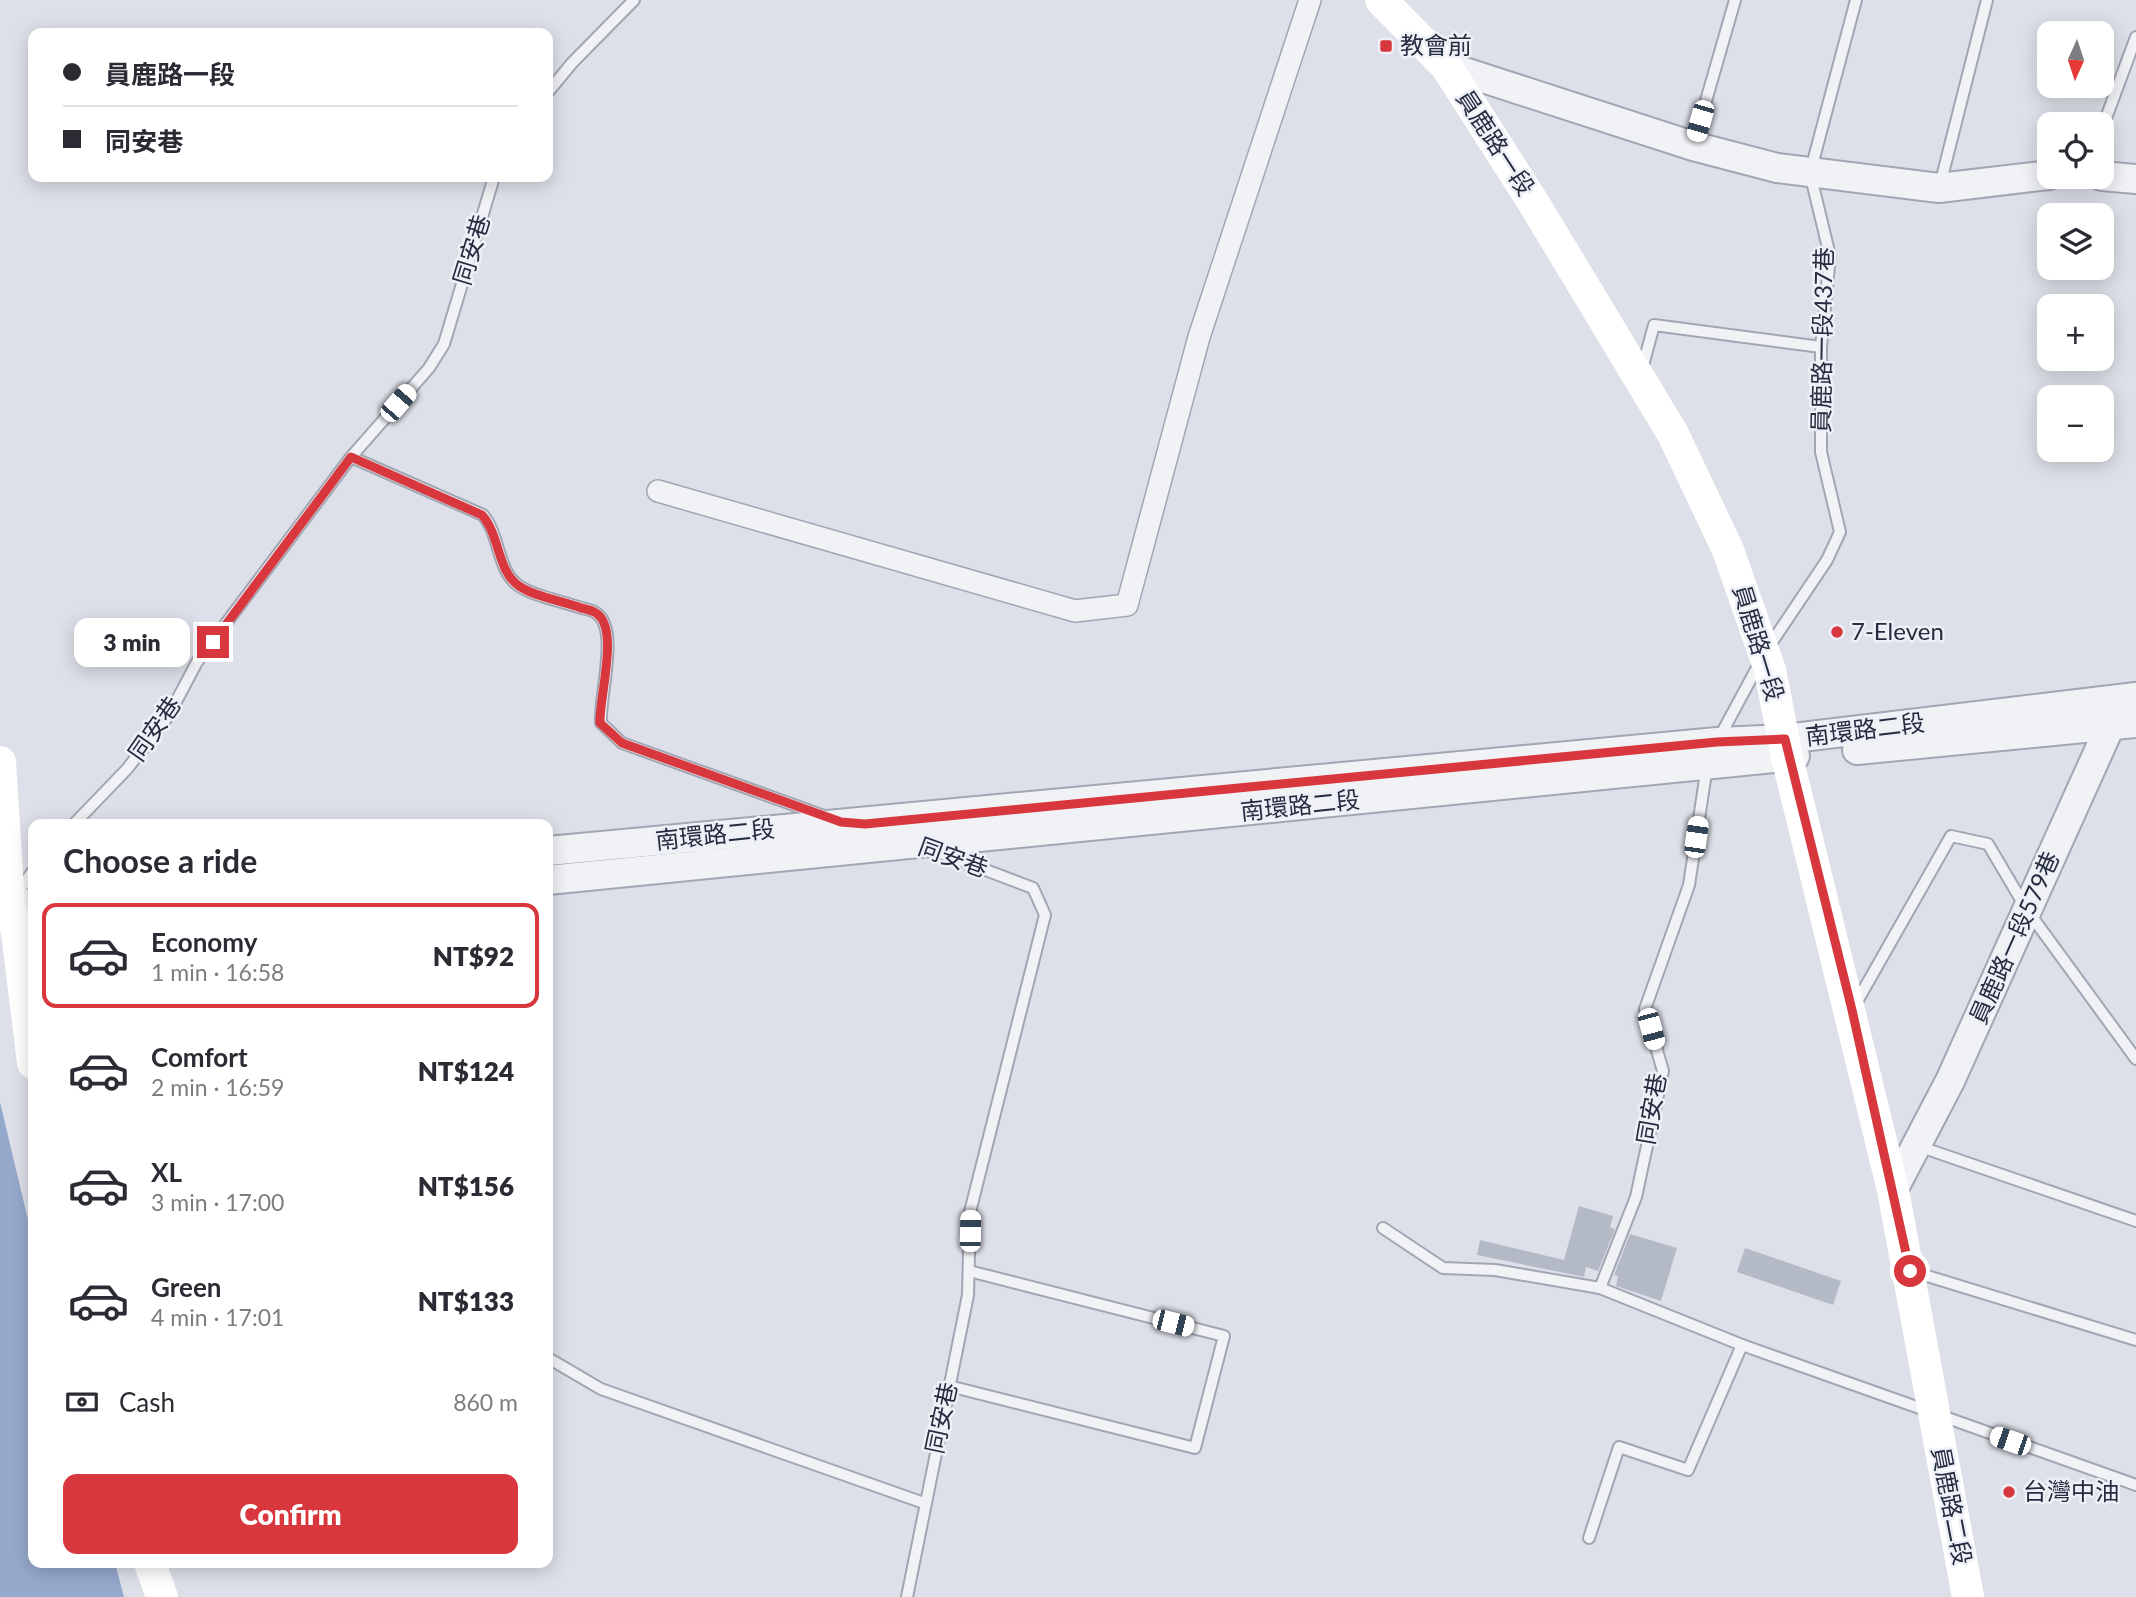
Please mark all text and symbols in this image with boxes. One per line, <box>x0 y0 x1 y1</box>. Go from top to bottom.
north arrow <box>2037 21 2114 98</box>
map controls <box>2037 21 2114 462</box>
place label: 教會前 <box>1400 30 1472 59</box>
marker: 教會前 <box>1378 38 1394 54</box>
text: 員鹿路一段 <box>105 58 235 90</box>
street label: 員鹿路一段 <box>1451 84 1541 200</box>
car <box>1685 98 1716 144</box>
button: locate <box>2037 112 2114 189</box>
text: 同安巷 <box>105 125 183 157</box>
button: layers <box>2037 203 2114 280</box>
street label: 同安巷 <box>446 211 495 288</box>
street label: 員鹿路一段437巷 <box>1805 247 1838 433</box>
button: + <box>2037 294 2114 371</box>
car <box>377 380 420 426</box>
button: − <box>2037 385 2114 462</box>
street label: 員鹿路一段 <box>1728 581 1791 704</box>
place label: 7-Eleven <box>1851 616 1944 645</box>
callout: 3 min <box>73 618 188 666</box>
marker: 7-Eleven <box>1829 624 1845 640</box>
route end <box>197 626 229 658</box>
text: 3 min <box>103 628 161 656</box>
street label: 同安巷 <box>121 690 186 766</box>
street label: 南環路二段 <box>1803 707 1926 750</box>
street label: 南環路二段 <box>1239 784 1361 825</box>
street label: 南環路二段 <box>654 813 776 854</box>
car <box>1683 815 1710 859</box>
street label: 同安巷 <box>915 831 992 883</box>
text: Choose a ride <box>63 841 257 880</box>
street label: 員鹿路一段579巷 <box>1963 847 2065 1028</box>
icon: car <box>67 924 130 987</box>
text: Economy <box>151 926 257 958</box>
text: NT$92 <box>433 940 514 972</box>
text: 1 min · 16:58 <box>151 958 284 986</box>
car <box>1636 1006 1667 1052</box>
icon: car <box>67 1039 130 1102</box>
text: Comfort <box>151 1041 248 1073</box>
text: NT$124 <box>418 1055 514 1087</box>
street label: 同安巷 <box>1630 1071 1671 1147</box>
text: 2 min · 16:59 <box>151 1073 284 1101</box>
icon: car <box>67 1154 130 1217</box>
text: XL <box>151 1156 182 1188</box>
text: NT$156 <box>418 1170 514 1202</box>
text: 3 min · 17:00 <box>151 1188 284 1216</box>
car <box>960 1210 981 1252</box>
route start <box>1894 1255 1926 1287</box>
icon: car <box>67 1269 130 1332</box>
text: Green <box>151 1271 221 1303</box>
text: NT$133 <box>418 1285 514 1317</box>
text: 4 min · 17:01 <box>151 1303 284 1331</box>
car <box>1151 1308 1196 1338</box>
street label: 同安巷 <box>919 1379 962 1456</box>
icon: cash <box>63 1383 101 1421</box>
text: Cash <box>119 1386 175 1418</box>
text: 860 m <box>453 1388 518 1416</box>
car <box>1987 1424 2034 1458</box>
street label: 員鹿路二段 <box>1927 1444 1978 1567</box>
button: Confirm <box>63 1474 518 1554</box>
place label: 台灣中油 <box>2023 1476 2119 1505</box>
marker: 台灣中油 <box>2001 1484 2017 1500</box>

